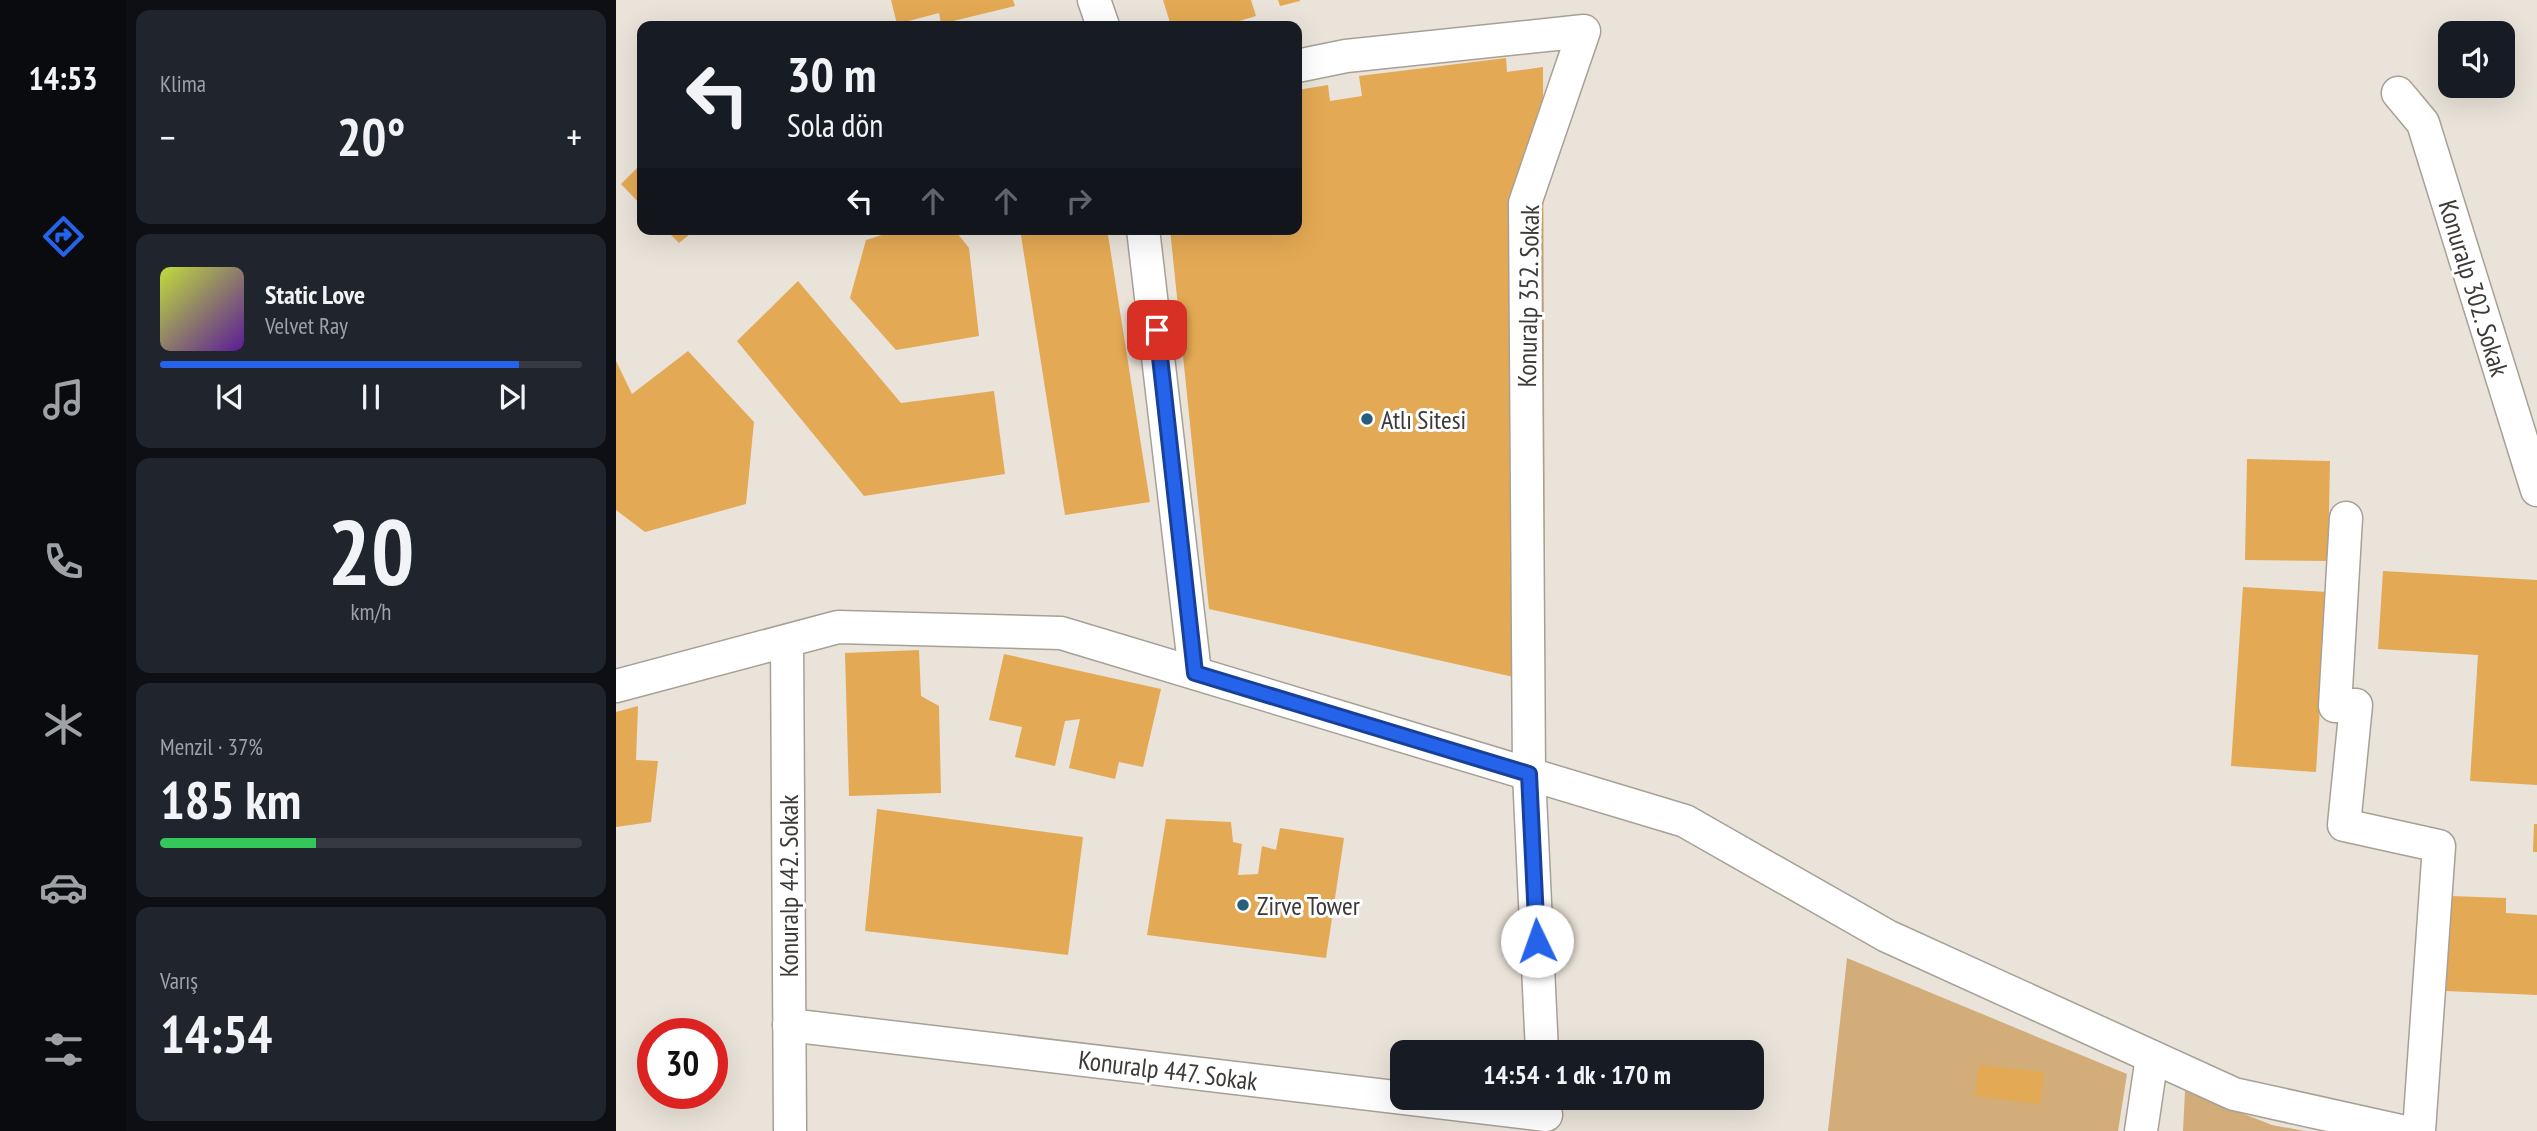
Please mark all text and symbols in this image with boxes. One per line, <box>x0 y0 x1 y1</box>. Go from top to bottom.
map controls <box>2438 21 2515 98</box>
button: sound <box>2438 21 2515 98</box>
text: 30 m <box>787 42 876 106</box>
icon: left <box>672 49 763 140</box>
text: 14:53 <box>28 57 98 99</box>
text: Klima <box>160 69 206 98</box>
text: 20° <box>337 103 405 170</box>
text: Sola dön <box>787 104 883 146</box>
text: − <box>160 112 176 161</box>
text: + <box>566 112 582 161</box>
icon: left <box>841 182 879 220</box>
icon: ahead <box>914 182 952 220</box>
icon: ahead <box>987 182 1025 220</box>
icon: right <box>1060 182 1098 220</box>
street label: Konuralp 302. Sokak <box>2432 196 2516 380</box>
street label: Konuralp 352. Sokak <box>1510 204 1546 388</box>
icon: directions <box>39 212 88 261</box>
text: Static Love <box>265 278 365 311</box>
pin <box>1127 300 1187 360</box>
text: Velvet Ray <box>265 311 348 340</box>
icon: arrive <box>1138 311 1176 349</box>
icon: music <box>39 375 88 424</box>
icon: previous <box>211 378 249 416</box>
icon: pause <box>352 378 390 416</box>
icon: next <box>493 378 531 416</box>
place label: Atlı Sitesi <box>1381 403 1466 436</box>
marker: Atlı Sitesi <box>1359 411 1375 427</box>
text: 20 <box>328 492 415 610</box>
icon: phone <box>39 537 88 586</box>
text: km/h <box>351 597 391 626</box>
icon: climate <box>39 700 88 749</box>
text: Menzil · 37% <box>160 732 263 761</box>
text: 185 km <box>160 766 301 833</box>
street label: Konuralp 442. Sokak <box>772 795 805 977</box>
icon: car <box>39 863 88 912</box>
place label: Zirve Tower <box>1257 889 1360 922</box>
marker: Zirve Tower <box>1235 897 1251 913</box>
position arrow <box>1500 904 1574 978</box>
text: Varış <box>160 966 198 995</box>
text: 14:54 <box>160 1000 272 1067</box>
speed limit sign: 30 <box>637 1018 728 1109</box>
icon: filters <box>39 1025 88 1074</box>
street label: Konuralp 447. Sokak <box>1077 1043 1259 1097</box>
text: 14:54 · 1 dk · 170 m <box>1483 1058 1671 1091</box>

